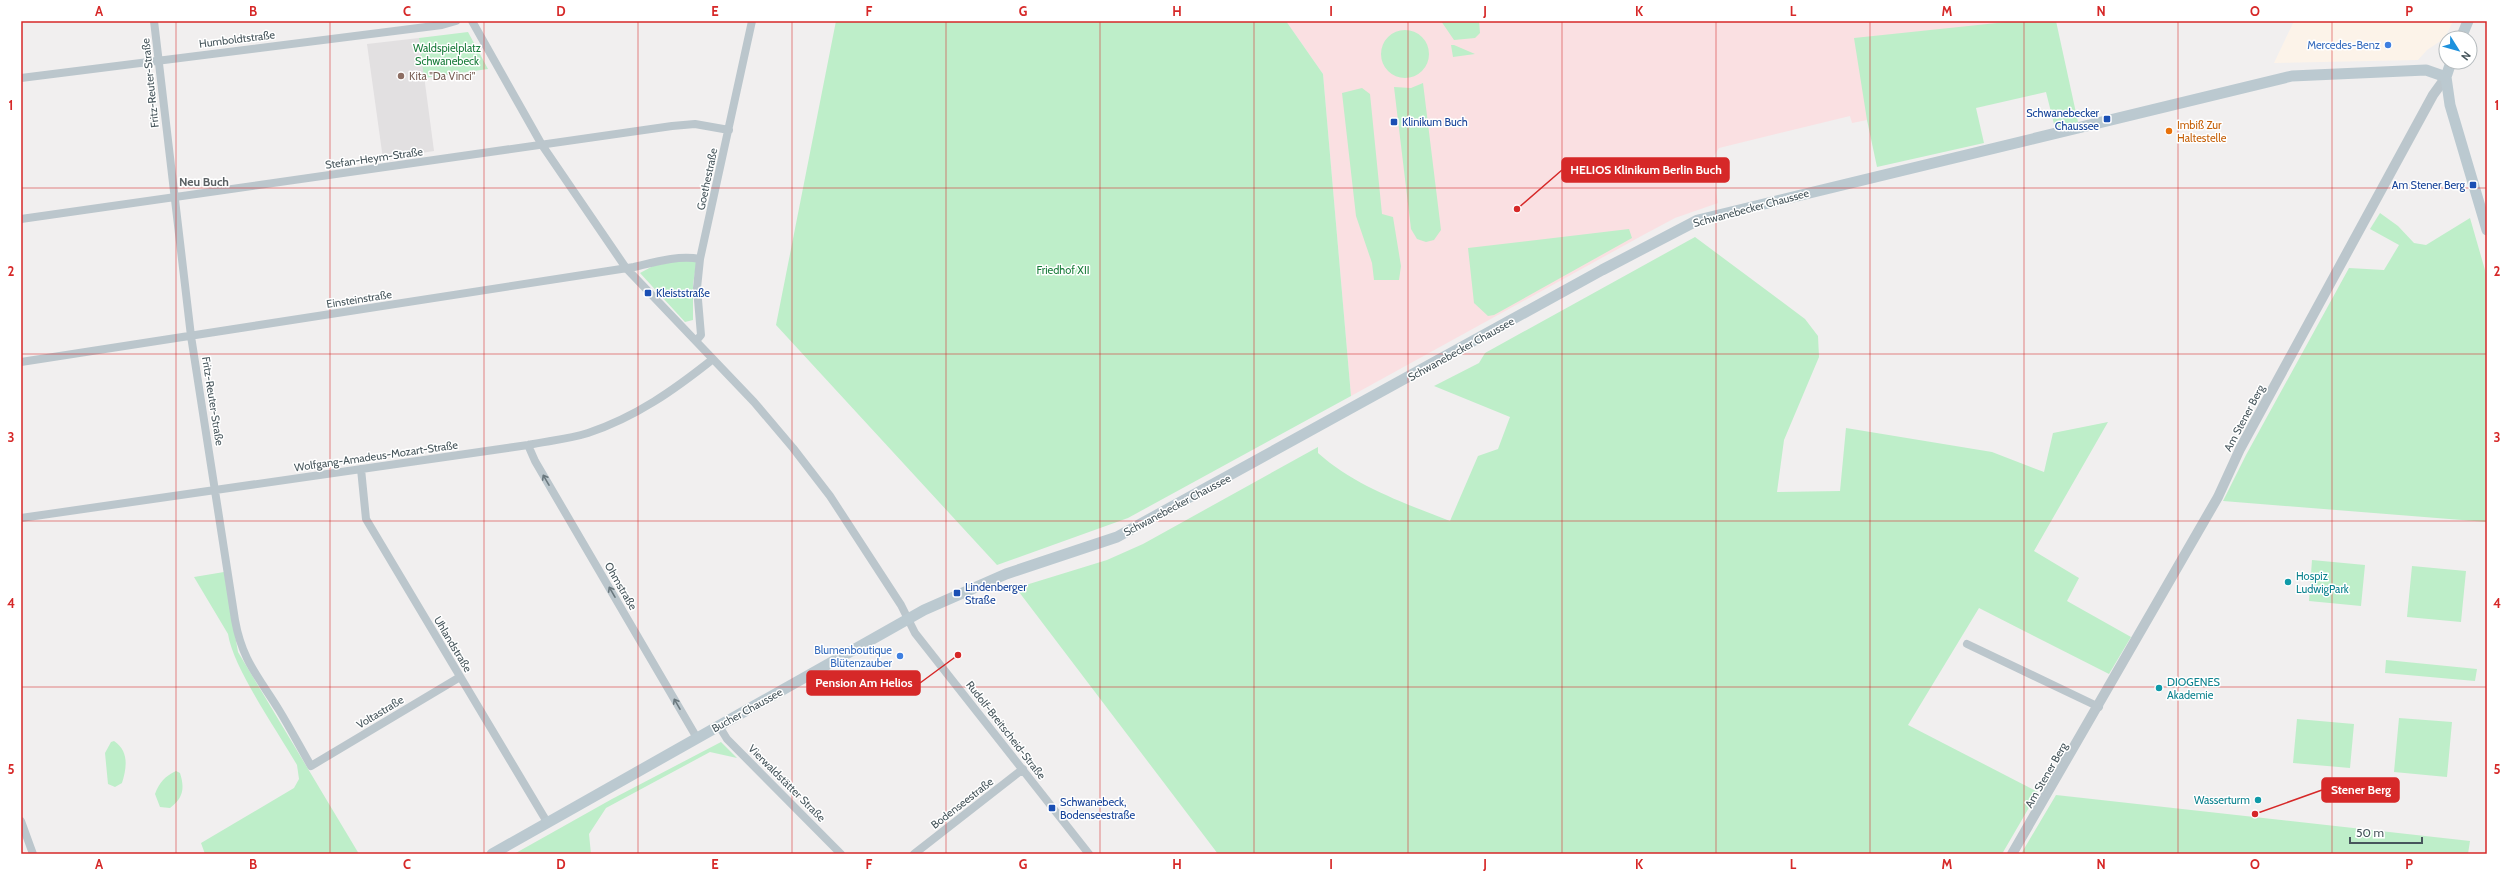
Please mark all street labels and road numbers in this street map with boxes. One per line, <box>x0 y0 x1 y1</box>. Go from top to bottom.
street label: Humboldtstraße <box>198 27 276 51</box>
street label: Fritz-Reuter-Straße <box>138 37 162 128</box>
street label: Stefan-Heym-Straße <box>324 144 424 172</box>
street label: Goethestraße <box>694 146 720 211</box>
street label: Schwanebecker Chaussee <box>1691 186 1811 230</box>
street label: Einsteinstraße <box>325 287 393 311</box>
street label: Schwanebecker Chaussee <box>1405 314 1517 384</box>
street label: Fritz-Reuter-Straße <box>199 356 227 447</box>
street label: Am Stener Berg <box>2221 382 2268 454</box>
street label: Wolfgang-Amadeus-Mozart-Straße <box>293 438 459 474</box>
street label: Schwanebecker Chaussee <box>1121 471 1233 539</box>
street label: Ohmstraße <box>602 560 640 613</box>
street label: Uhlandstraße <box>431 613 475 675</box>
street label: Rudolf-Breitscheid-Straße <box>963 678 1049 782</box>
street label: Bucher Chaussee <box>709 685 785 735</box>
street label: Voltastraße <box>354 692 406 732</box>
street label: Am Stener Berg <box>2022 739 2071 810</box>
street label: Vierwaldstätter Straße <box>745 741 829 825</box>
street label: Bodenseestraße <box>928 774 996 832</box>

